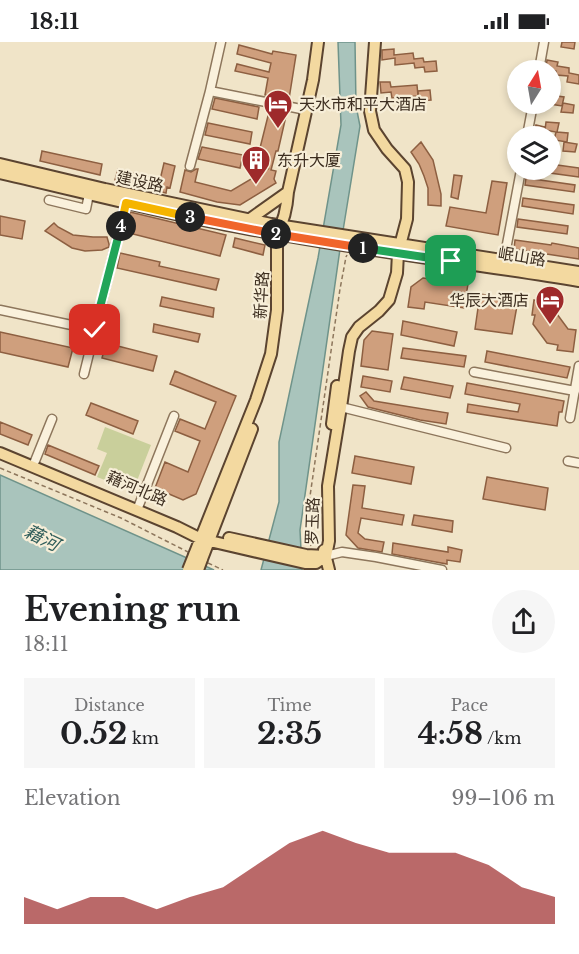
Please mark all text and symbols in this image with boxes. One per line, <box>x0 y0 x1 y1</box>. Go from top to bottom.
text: 18:11 <box>30 8 79 35</box>
north arrow <box>507 60 561 114</box>
map controls <box>507 60 561 180</box>
hotel icon: 天水市和平大酒店 <box>262 88 294 130</box>
place label: 天水市和平大酒店 <box>299 94 427 114</box>
button: layers <box>507 126 561 180</box>
building icon: 东升大厦 <box>240 144 272 186</box>
place label: 东升大厦 <box>277 150 341 170</box>
street label: 建设路 <box>114 166 166 196</box>
pin: 3 <box>175 202 205 232</box>
text: 3 <box>185 207 195 227</box>
pin: 4 <box>106 211 136 241</box>
text: 4 <box>116 216 126 236</box>
pin: 2 <box>261 219 291 249</box>
text: 2 <box>271 224 281 244</box>
pin: 1 <box>348 233 378 263</box>
pin <box>425 235 476 286</box>
text: 1 <box>360 238 366 258</box>
street label: 岷山路 <box>497 242 547 270</box>
icon: arrive <box>434 244 467 277</box>
street label: 新华路 <box>250 271 272 319</box>
hotel icon: 华辰大酒店 <box>534 284 566 326</box>
place label: 华辰大酒店 <box>449 290 529 310</box>
pin <box>69 304 120 355</box>
icon: check <box>78 313 111 346</box>
street label: 藉河北路 <box>104 466 170 510</box>
street label: 罗玉路 <box>301 497 323 545</box>
water label: 藉河 <box>21 520 66 557</box>
text: Evening run <box>24 589 240 630</box>
button: share <box>492 590 555 653</box>
text: 18:11 <box>24 632 69 656</box>
text: Distance <box>74 695 145 715</box>
text: Time <box>267 695 312 715</box>
text: Pace <box>451 695 488 715</box>
text: 0.52 <box>60 715 127 752</box>
text: 2:35 <box>257 715 322 752</box>
text: 4:58 <box>418 715 483 752</box>
text: km <box>127 728 159 748</box>
text: /km <box>483 728 521 748</box>
text: Elevation <box>24 786 121 810</box>
text: 99–106 m <box>452 786 555 810</box>

